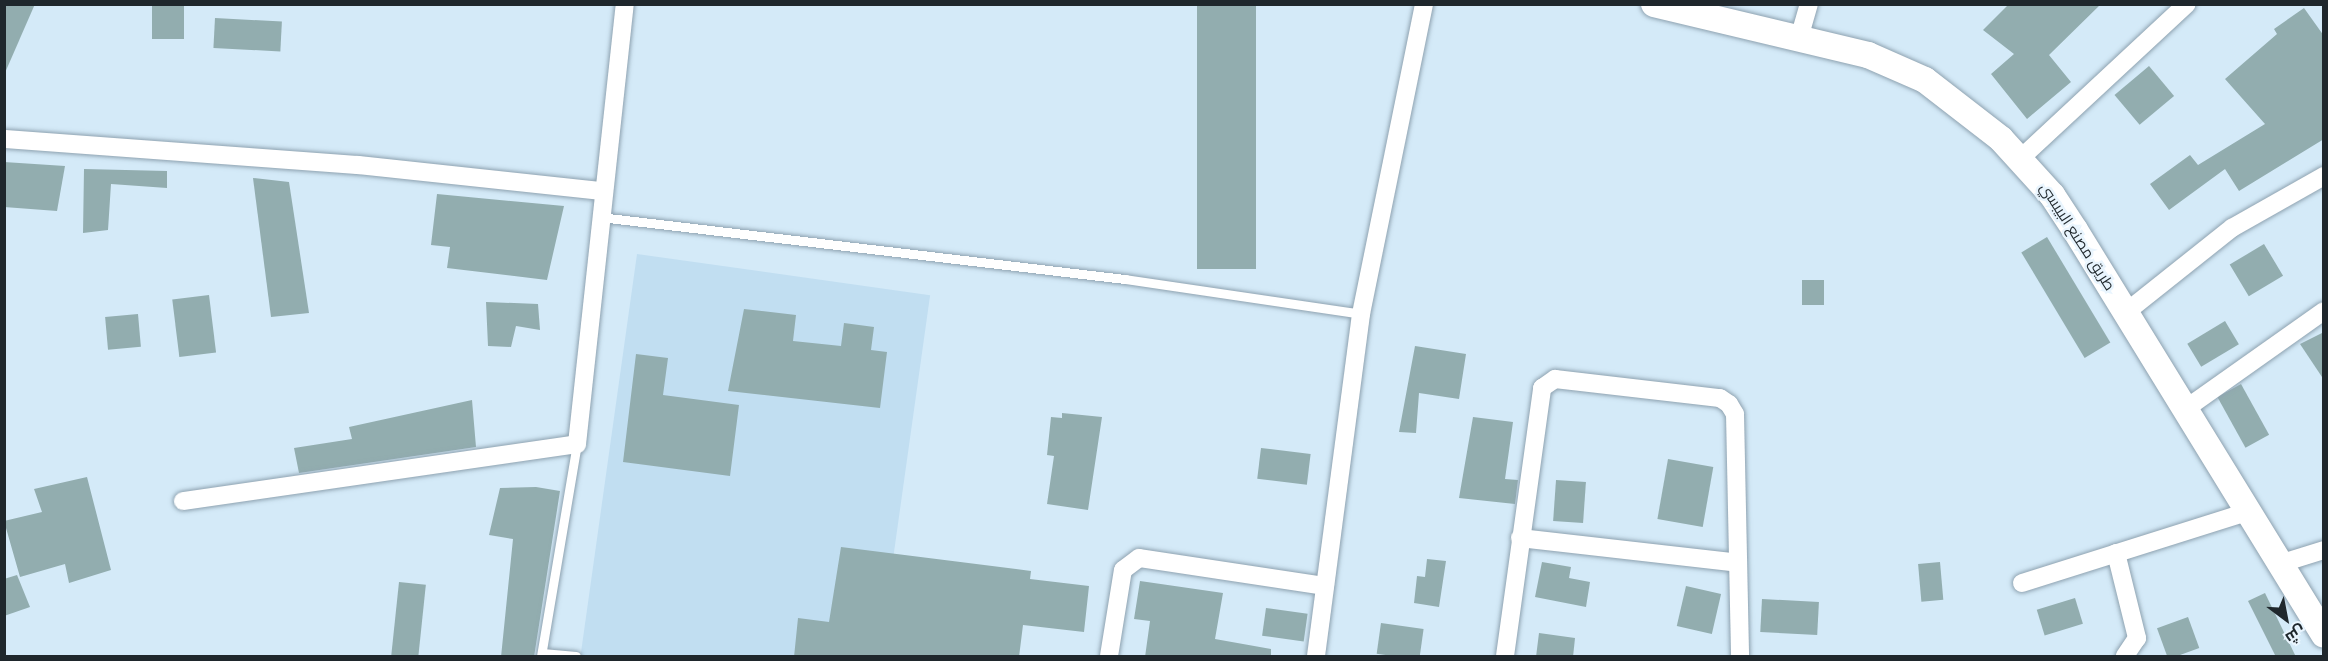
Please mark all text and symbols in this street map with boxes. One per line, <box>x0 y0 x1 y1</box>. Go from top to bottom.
street label: طريق مصنع البيبسي <box>2036 180 2118 294</box>
north arrow <box>2256 589 2316 649</box>
text: ش <box>2282 621 2310 648</box>

